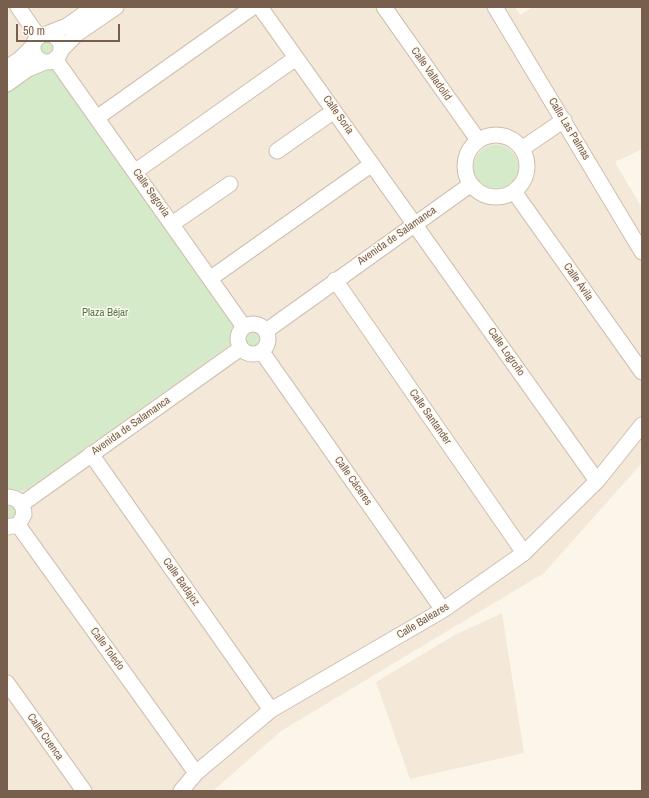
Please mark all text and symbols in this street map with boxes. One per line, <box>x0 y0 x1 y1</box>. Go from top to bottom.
scale bar <box>18 16 122 42</box>
text: 50 m <box>23 23 45 39</box>
street label: Calle Valladolid <box>408 45 454 103</box>
street label: Calle Soria <box>320 93 356 137</box>
street label: Calle Las Palmas <box>545 96 593 162</box>
street label: Calle Segovia <box>129 166 173 220</box>
street label: Avenida de Salamanca <box>355 204 439 268</box>
street label: Calle Ávila <box>560 261 596 303</box>
park label: Plaza Béjar <box>82 306 128 320</box>
street label: Calle Logroño <box>484 325 528 379</box>
street label: Calle Santander <box>406 387 454 447</box>
street label: Avenida de Salamanca <box>89 394 173 458</box>
street label: Calle Cáceres <box>331 454 375 508</box>
street label: Calle Badajoz <box>160 555 202 609</box>
street label: Calle Baleares <box>394 600 452 642</box>
street label: Calle Toledo <box>87 625 127 673</box>
street label: Calle Cuenca <box>24 711 66 763</box>

